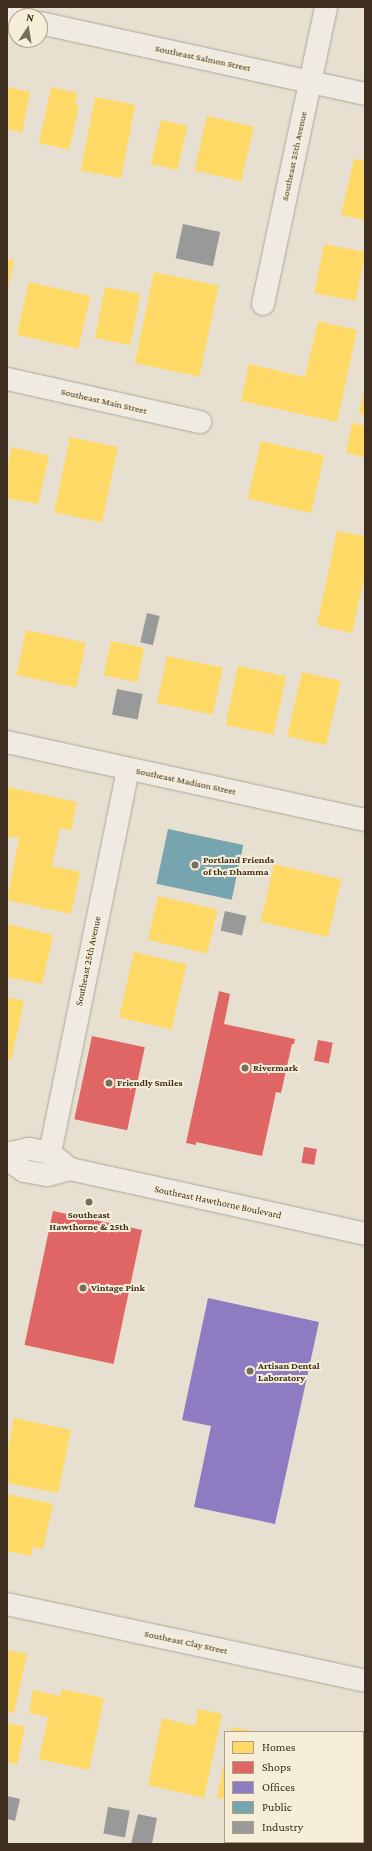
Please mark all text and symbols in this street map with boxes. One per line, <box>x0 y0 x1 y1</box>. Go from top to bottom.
north arrow <box>8 8 48 48</box>
text: N <box>25 11 35 24</box>
street label: Southeast Salmon Street <box>154 42 252 74</box>
street label: Southeast 25th Avenue <box>279 110 309 202</box>
street label: Southeast Main Street <box>60 385 148 417</box>
street label: Southeast Madison Street <box>135 765 237 797</box>
place label: Portland Friends of the Dhamma <box>203 853 274 876</box>
marker: Portland Friends of the Dhamma <box>190 860 200 870</box>
street label: Southeast 25th Avenue <box>73 915 103 1007</box>
place label: Rivermark <box>253 1062 298 1074</box>
marker: Rivermark <box>240 1063 250 1073</box>
place label: Friendly Smiles <box>117 1077 183 1089</box>
marker: Friendly Smiles <box>104 1078 114 1088</box>
street label: Southeast Hawthorne Boulevard <box>153 1183 283 1221</box>
marker: Southeast Hawthorne & 25th <box>84 1197 94 1207</box>
place label: Southeast Hawthorne & 25th <box>49 1208 129 1232</box>
place label: Vintage Pink <box>91 1282 145 1294</box>
marker: Vintage Pink <box>78 1283 88 1293</box>
place label: Artisan Dental Laboratory <box>258 1359 320 1382</box>
marker: Artisan Dental Laboratory <box>245 1366 255 1376</box>
street label: Southeast Clay Street <box>143 1627 229 1657</box>
legend <box>224 1731 364 1843</box>
text: Homes <box>262 1740 295 1754</box>
text: Shops <box>262 1760 291 1774</box>
text: Offices <box>262 1780 295 1794</box>
text: Public <box>262 1800 292 1814</box>
text: Industry <box>262 1820 303 1834</box>

